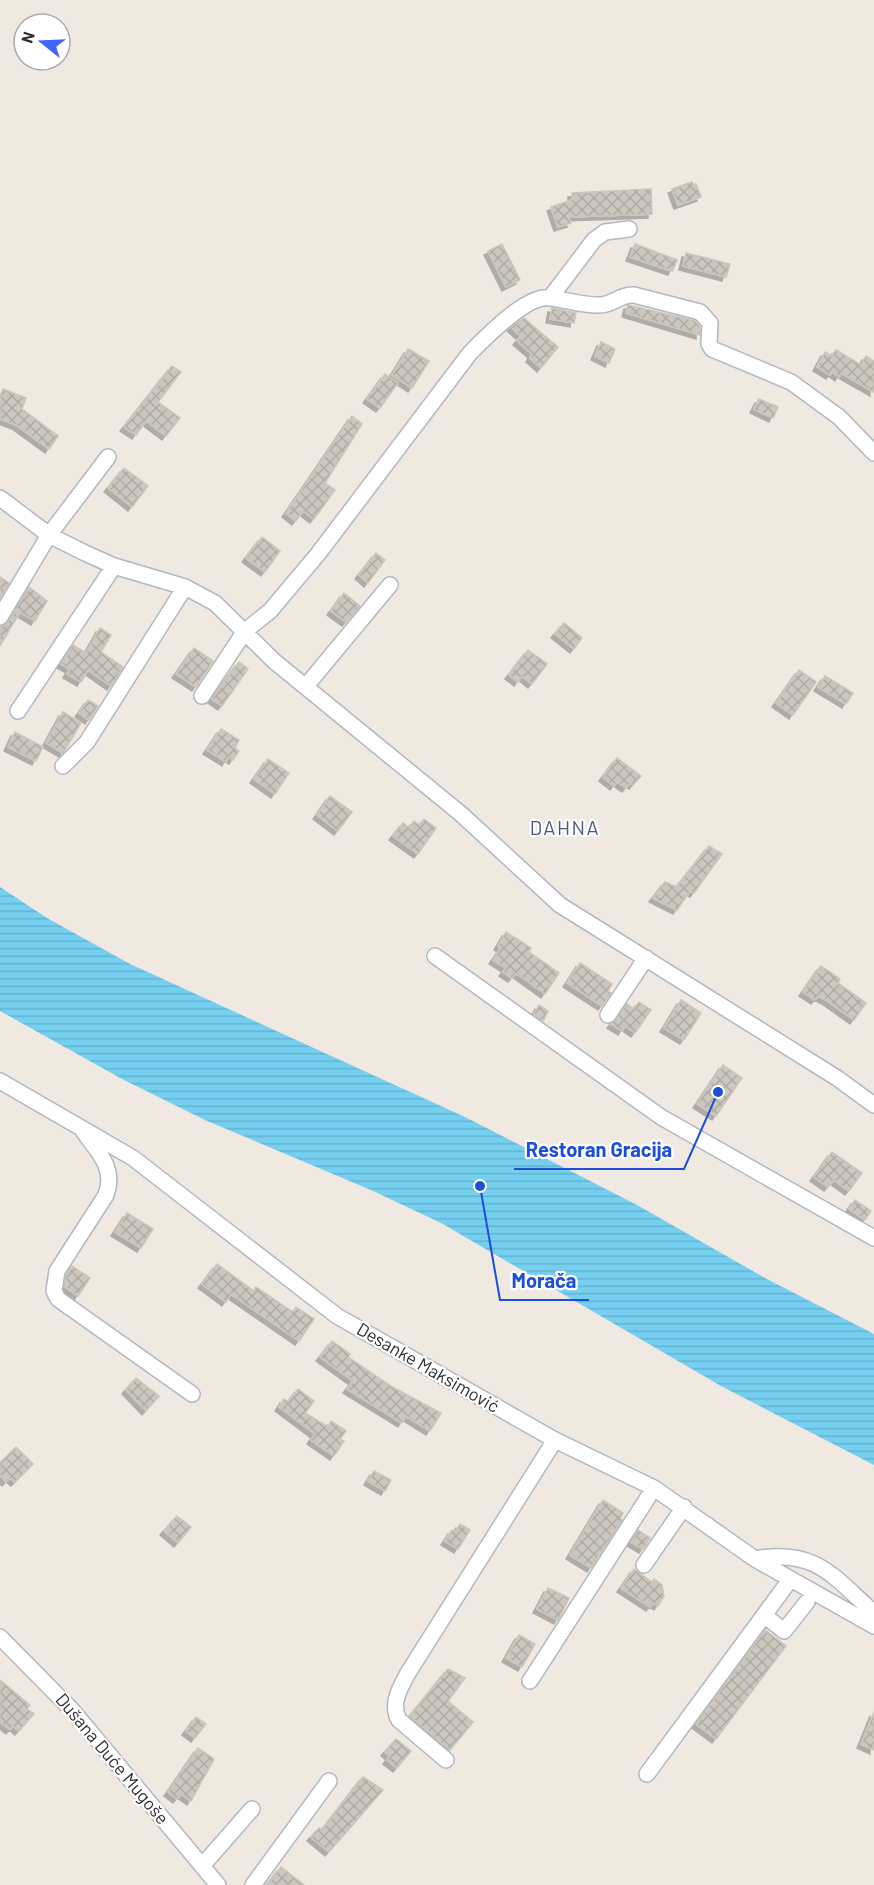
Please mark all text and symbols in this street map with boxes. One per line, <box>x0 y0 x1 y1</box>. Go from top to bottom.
north arrow <box>12 12 72 72</box>
text: N <box>17 29 38 45</box>
district label: DAHNA <box>530 815 600 839</box>
callout: Restoran Gracija <box>514 1131 684 1169</box>
text: Restoran Gracija <box>526 1137 672 1161</box>
callout: Morača <box>500 1262 589 1300</box>
text: Morača <box>512 1268 576 1292</box>
street label: Desanke Maksimović <box>353 1317 504 1417</box>
street label: Dušana Duće Mugoše <box>52 1688 174 1828</box>

